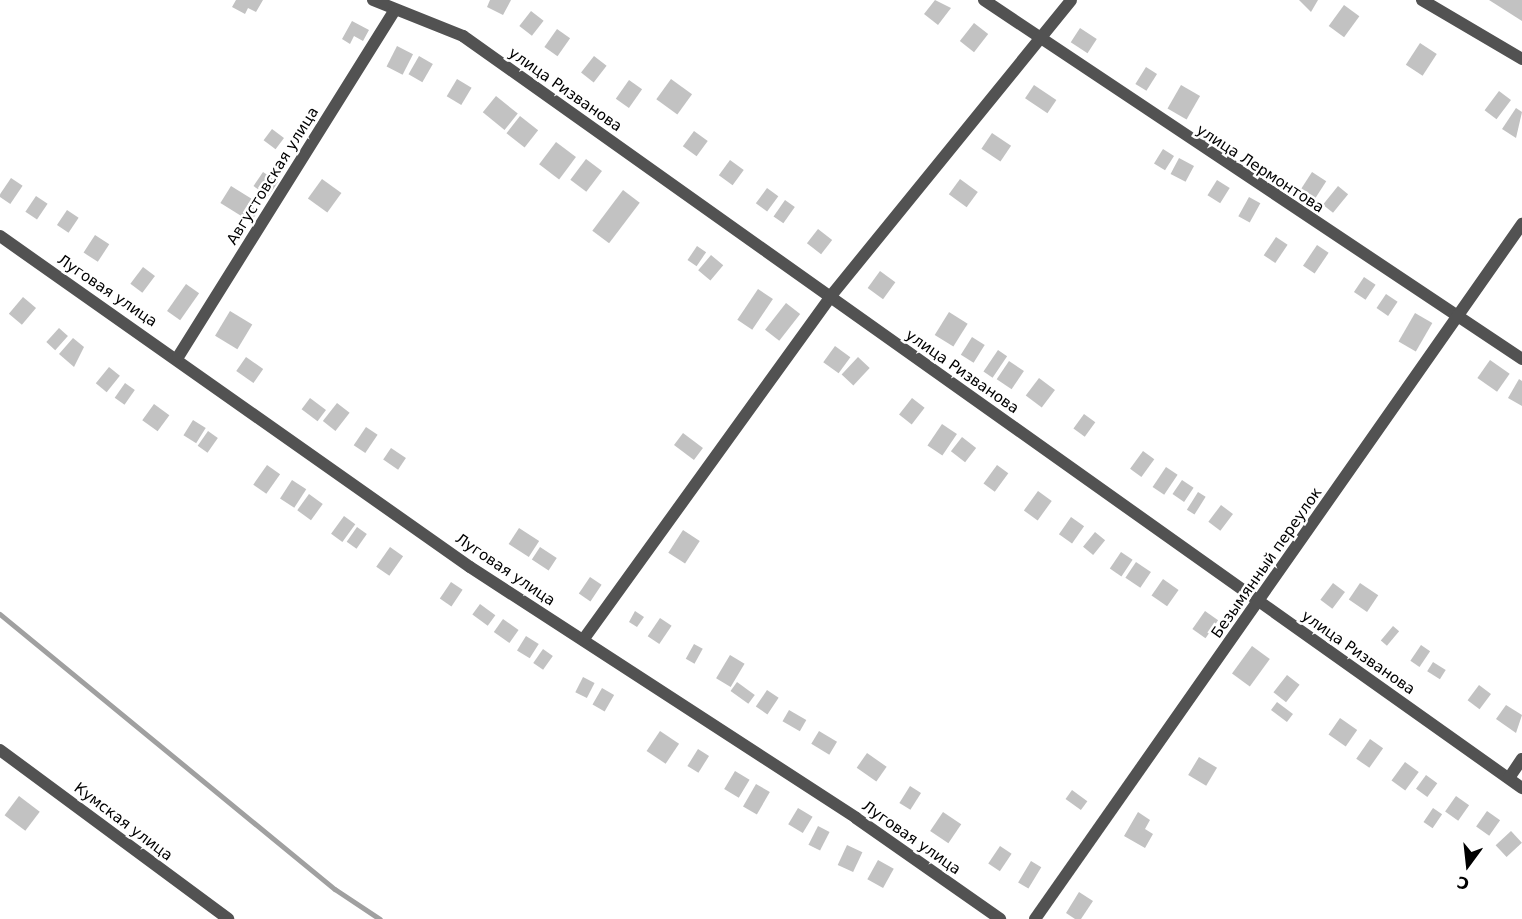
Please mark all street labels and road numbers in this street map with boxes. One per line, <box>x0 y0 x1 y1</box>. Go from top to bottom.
street label: улица Ризванова <box>505 44 625 136</box>
street label: Августовская улица <box>223 104 323 248</box>
street label: улица Лермонтова <box>1193 121 1327 217</box>
street label: Луговая улица <box>54 251 160 331</box>
street label: улица Ризванова <box>902 326 1022 418</box>
street label: Безымянный переулок <box>1208 484 1326 642</box>
street label: Луговая улица <box>452 530 558 610</box>
street label: улица Ризванова <box>1298 607 1418 699</box>
street label: Кумская улица <box>70 779 176 865</box>
street label: Луговая улица <box>858 797 964 879</box>

